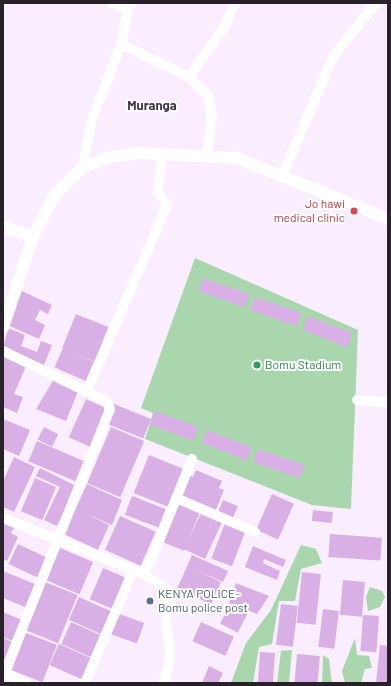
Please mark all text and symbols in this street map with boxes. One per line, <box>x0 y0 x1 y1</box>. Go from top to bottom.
district label: Muranga <box>127 97 177 113</box>
place label: Jo hawi medical clinic <box>274 197 345 225</box>
marker: Jo hawi medical clinic <box>348 205 360 217</box>
place label: Bomu Stadium <box>265 358 341 372</box>
marker: Bomu Stadium <box>252 360 262 370</box>
place label: KENYA POLICE- Bomu police post <box>158 587 248 615</box>
marker: KENYA POLICE- Bomu police post <box>145 596 155 606</box>

